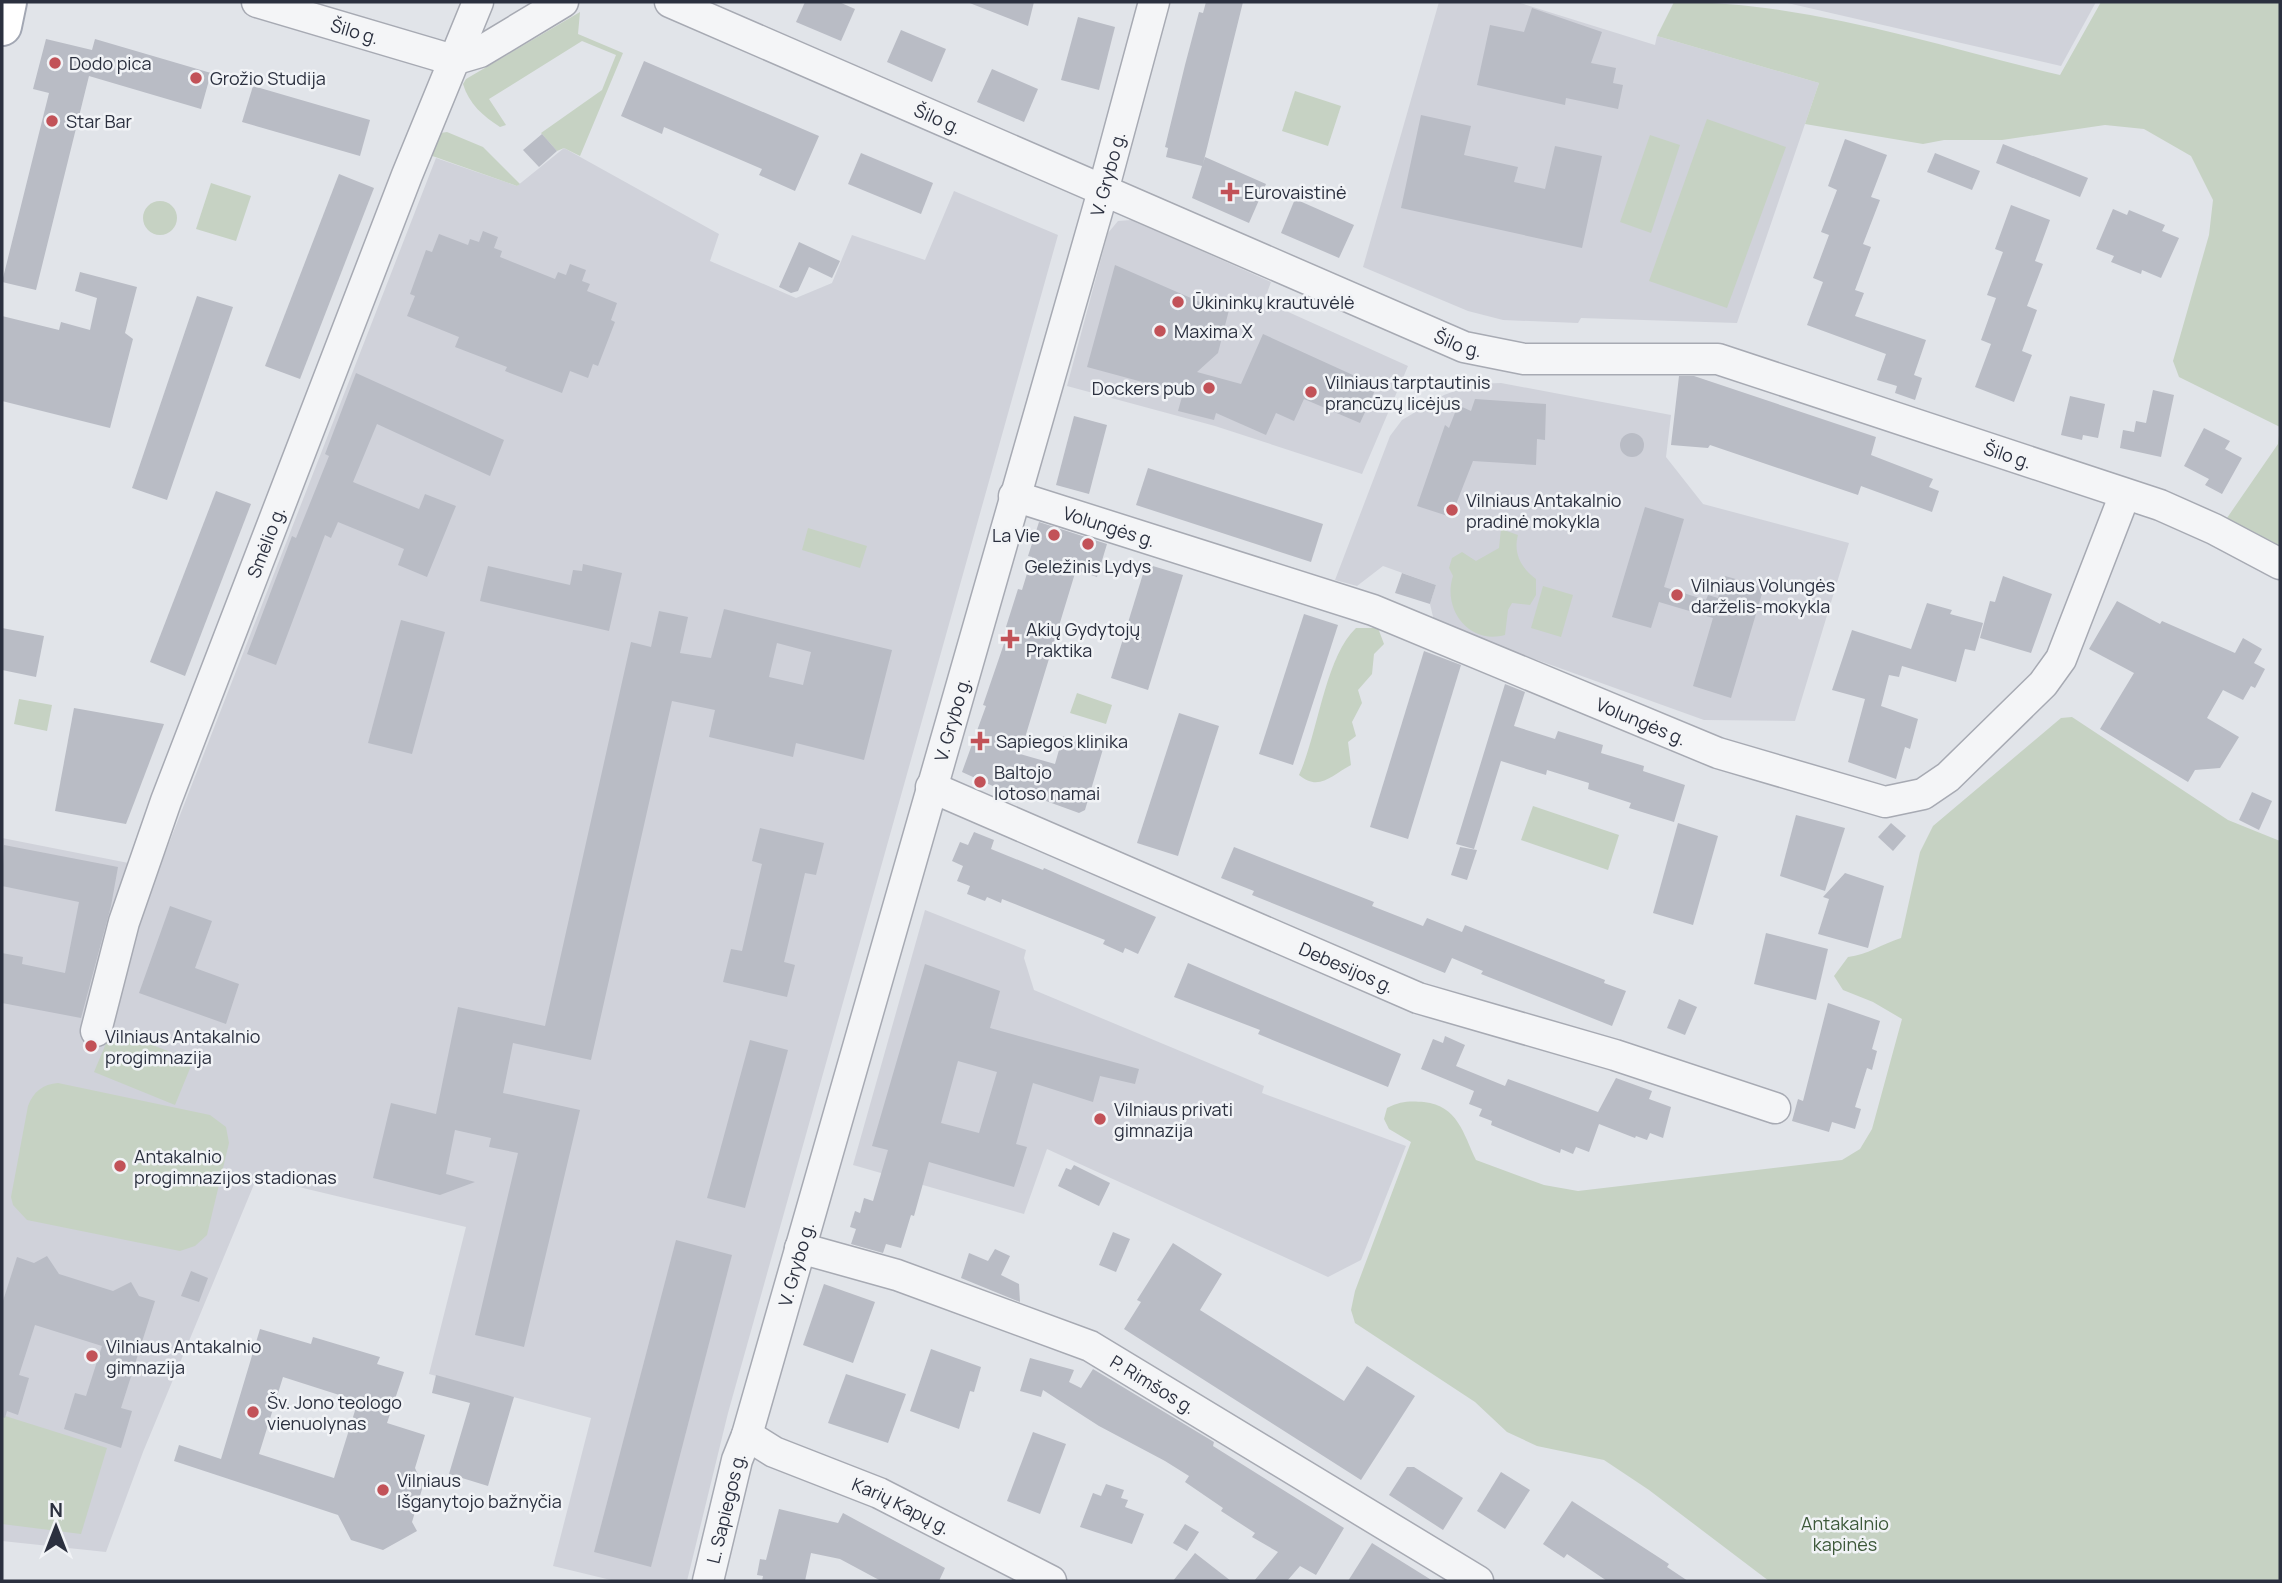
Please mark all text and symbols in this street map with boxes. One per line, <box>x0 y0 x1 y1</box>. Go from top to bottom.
street label: Šilo g. <box>328 12 382 49</box>
place label: Dodo pica <box>69 51 151 75</box>
marker: Dodo pica <box>47 55 63 71</box>
place label: Grožio Studija <box>210 66 326 90</box>
marker: Grožio Studija <box>188 70 204 86</box>
street label: Šilo g. <box>911 98 965 139</box>
place label: Star Bar <box>66 109 132 133</box>
marker: Star Bar <box>44 113 60 129</box>
street label: V. Grybo g. <box>1084 129 1130 219</box>
place label: Eurovaistinė <box>1244 180 1346 204</box>
marker: Eurovaistinė <box>1222 184 1238 200</box>
place label: Ūkininkų krautuvėlė <box>1192 290 1355 314</box>
marker: Ūkininkų krautuvėlė <box>1170 294 1186 310</box>
place label: Maxima X <box>1174 319 1253 343</box>
marker: Maxima X <box>1152 323 1168 339</box>
street label: Šilo g. <box>1431 324 1484 362</box>
place label: Vilniaus tarptautinis prancūzų licėjus <box>1325 370 1491 415</box>
place label: Dockers pub <box>1092 376 1195 400</box>
marker: Dockers pub <box>1201 380 1217 396</box>
marker: Vilniaus tarptautinis prancūzų licėjus <box>1303 384 1319 400</box>
street label: Šilo g. <box>1981 436 2035 474</box>
place label: Vilniaus Antakalnio pradinė mokykla <box>1466 488 1622 533</box>
street label: Volungės g. <box>1060 500 1158 552</box>
marker: Vilniaus Antakalnio pradinė mokykla <box>1444 502 1460 518</box>
street label: Smėlio g. <box>241 503 290 581</box>
place label: La Vie <box>992 523 1040 547</box>
marker: La Vie <box>1046 527 1062 543</box>
marker: Geležinis Lydys <box>1080 536 1096 552</box>
place label: Geležinis Lydys <box>1025 554 1151 578</box>
place label: Vilniaus Volungės darželis-mokykla <box>1691 573 1835 618</box>
marker: Vilniaus Volungės darželis-mokykla <box>1669 587 1685 603</box>
place label: Akių Gydytojų Praktika <box>1026 617 1140 662</box>
marker: Akių Gydytojų Praktika <box>1000 629 1020 649</box>
street label: V. Grybo g. <box>928 674 975 764</box>
street label: Volungės g. <box>1592 692 1690 751</box>
place label: Sapiegos klinika <box>996 729 1128 753</box>
marker: Sapiegos klinika <box>970 731 990 751</box>
place label: Baltojo lotoso namai <box>994 760 1100 805</box>
marker: Baltojo lotoso namai <box>972 774 988 790</box>
street label: Debesijos g. <box>1296 936 1398 998</box>
place label: Vilniaus Antakalnio progimnazija <box>105 1024 261 1069</box>
marker: Vilniaus Antakalnio progimnazija <box>83 1038 99 1054</box>
place label: Vilniaus privati gimnazija <box>1114 1097 1233 1142</box>
marker: Vilniaus privati gimnazija <box>1092 1111 1108 1127</box>
place label: Antakalnio progimnazijos stadionas <box>134 1144 337 1189</box>
marker: Antakalnio progimnazijos stadionas <box>112 1158 128 1174</box>
street label: V. Grybo g. <box>772 1219 819 1309</box>
place label: Vilniaus Antakalnio gimnazija <box>106 1334 262 1379</box>
marker: Vilniaus Antakalnio gimnazija <box>84 1348 100 1364</box>
street label: P. Rimšos g. <box>1106 1349 1200 1419</box>
place label: Šv. Jono teologo vienuolynas <box>267 1390 402 1435</box>
marker: Šv. Jono teologo vienuolynas <box>245 1404 261 1420</box>
street label: L. Sapiegos g. <box>701 1449 751 1566</box>
place label: Vilniaus Išganytojo bažnyčia <box>397 1468 562 1513</box>
street label: Karių Kapų g. <box>849 1472 955 1540</box>
marker: Vilniaus Išganytojo bažnyčia <box>375 1482 391 1498</box>
north arrow <box>21 1492 91 1562</box>
text: N <box>49 1497 63 1523</box>
park label: Antakalnio kapinės <box>1801 1511 1889 1556</box>

